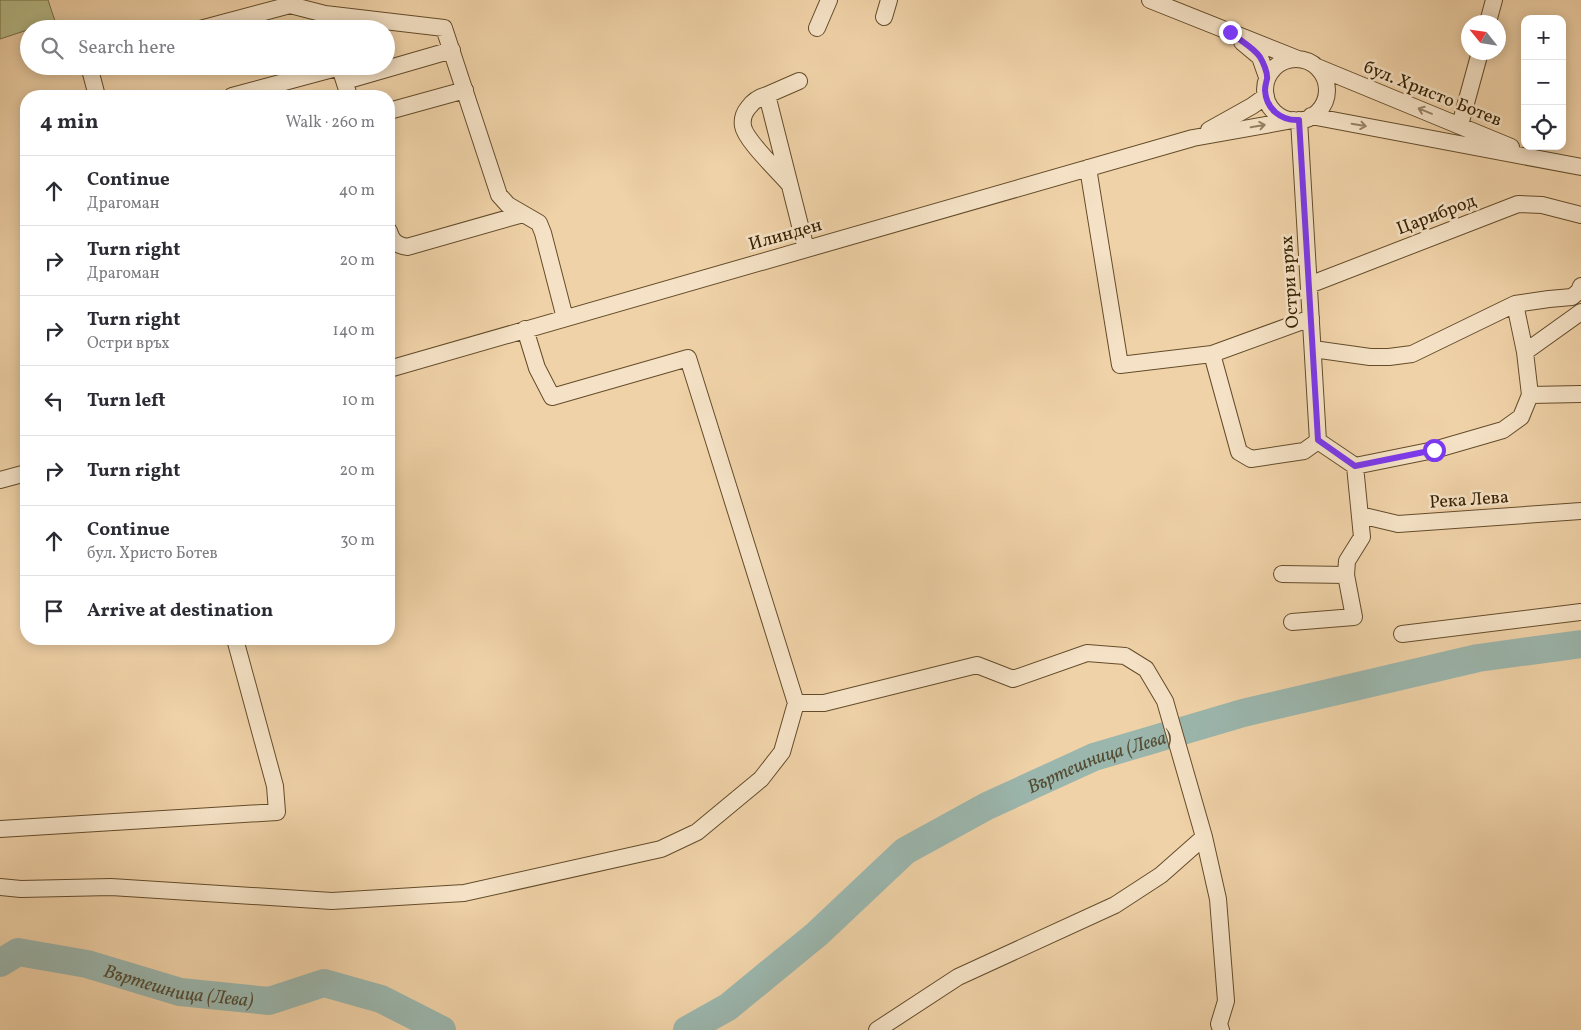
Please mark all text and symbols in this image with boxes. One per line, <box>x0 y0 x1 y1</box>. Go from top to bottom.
north arrow <box>1461 15 1506 60</box>
map controls <box>1521 15 1566 150</box>
button: + <box>1521 15 1566 60</box>
search box <box>20 20 395 75</box>
route end <box>1219 21 1242 44</box>
icon: search <box>38 34 66 62</box>
text: Search here <box>78 35 175 61</box>
street label: бул. Христо Ботев <box>1360 55 1505 134</box>
button: − <box>1521 60 1566 105</box>
button: locate <box>1521 105 1566 150</box>
one-way arrow <box>1418 106 1433 115</box>
text: 4 min <box>40 108 99 137</box>
text: Walk · 260 m <box>285 112 375 134</box>
one-way arrow <box>1250 120 1266 130</box>
one-way arrow <box>1351 120 1367 130</box>
text: Continue <box>87 167 170 193</box>
icon: ahead <box>40 177 68 205</box>
text: 40 m <box>339 180 375 202</box>
street label: Цариброд <box>1393 189 1480 242</box>
text: Драгоман <box>87 193 160 215</box>
street label: Илинден <box>746 213 825 258</box>
street label: Остри връх <box>1275 235 1306 329</box>
text: Turn right <box>87 237 180 263</box>
icon: right <box>40 247 68 275</box>
text: 20 m <box>340 250 375 272</box>
text: Драгоман <box>87 263 160 285</box>
text: Turn right <box>87 307 180 333</box>
icon: right <box>40 317 68 345</box>
text: 140 m <box>333 320 375 342</box>
text: Остри връх <box>87 333 170 355</box>
icon: left <box>40 387 68 415</box>
text: Turn left <box>87 388 166 414</box>
text: 10 m <box>342 390 375 412</box>
route start <box>1423 439 1446 462</box>
icon: right <box>40 457 68 485</box>
text: Turn right <box>87 458 180 484</box>
text: 20 m <box>340 460 375 482</box>
street label: Река Лева <box>1429 485 1510 516</box>
text: Continue <box>87 517 170 543</box>
icon: ahead <box>40 527 68 555</box>
text: 30 m <box>340 530 375 552</box>
text: бул. Христо Ботев <box>87 543 218 565</box>
icon: arrive <box>40 597 68 625</box>
text: Arrive at destination <box>87 598 273 624</box>
water label: Въртешница (Лева) <box>1023 724 1176 801</box>
water label: Въртешница (Лева) <box>100 959 255 1014</box>

